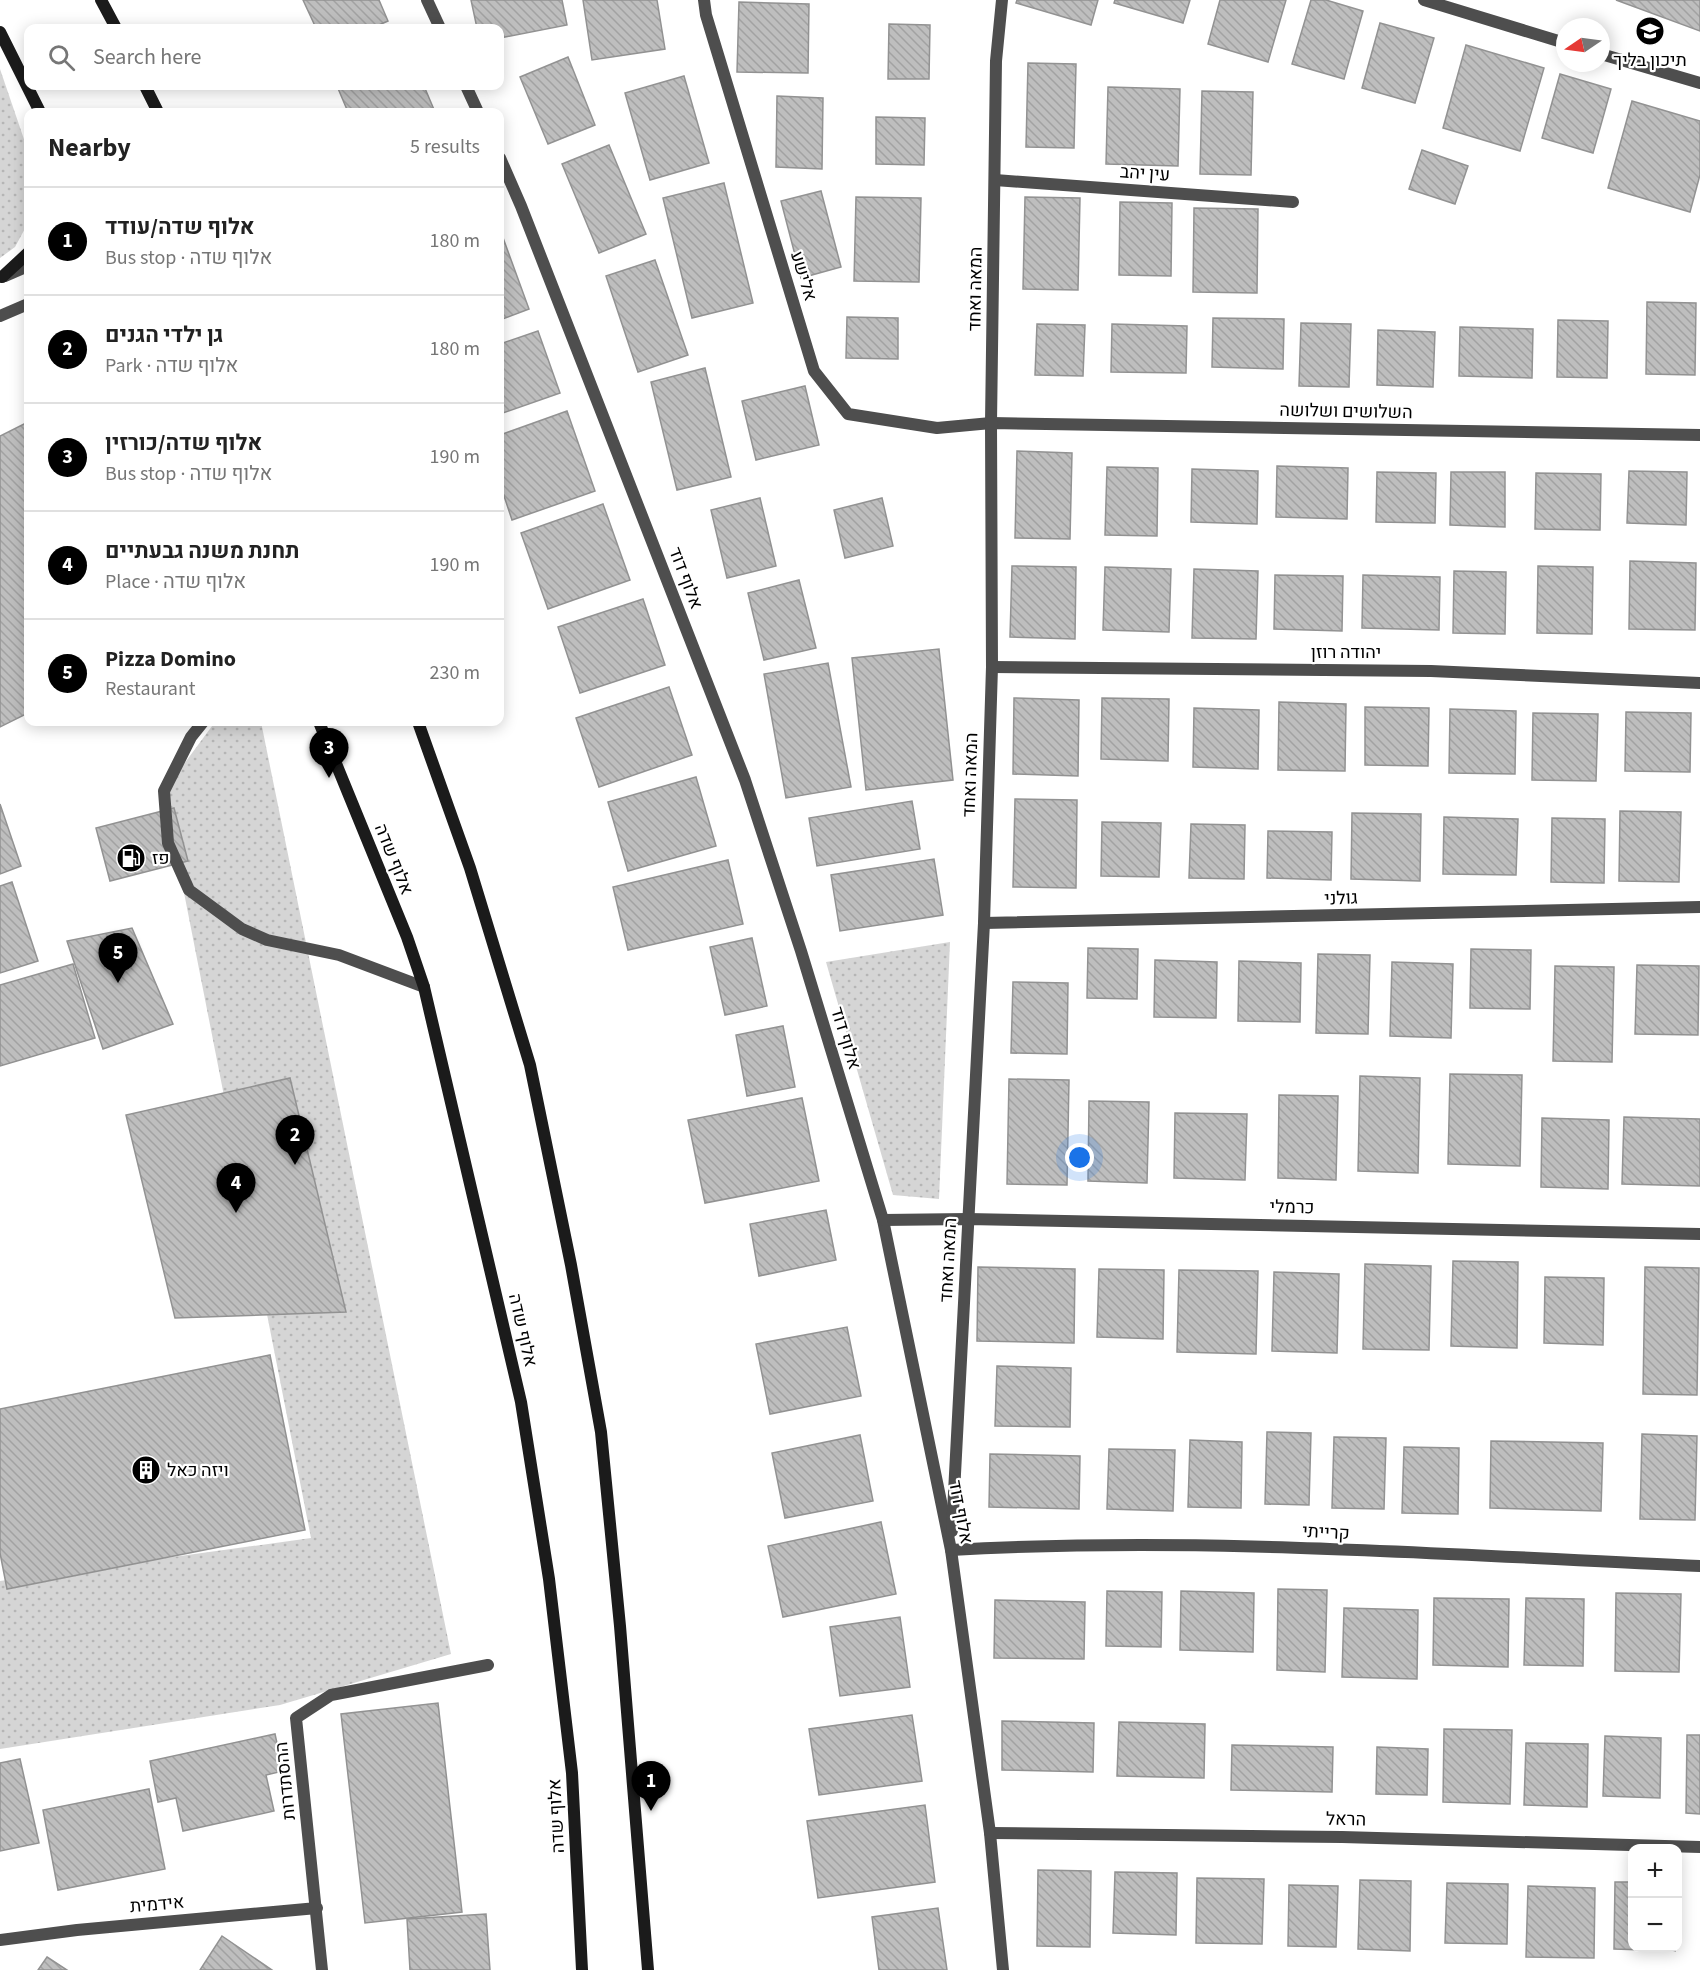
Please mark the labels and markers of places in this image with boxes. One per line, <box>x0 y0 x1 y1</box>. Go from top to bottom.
school or university icon: תיכון בליך <box>1634 15 1666 47</box>
place label: תיכון בליך <box>1613 48 1687 73</box>
pin: 3 <box>310 728 348 778</box>
fuel station icon: פז <box>115 842 147 874</box>
place label: פז <box>152 846 170 871</box>
pin: 5 <box>98 934 138 983</box>
pin: 2 <box>276 1116 314 1165</box>
pin: 4 <box>216 1164 256 1213</box>
building icon: ויזה כאל <box>130 1454 162 1486</box>
place label: ויזה כאל <box>167 1458 229 1483</box>
pin: 1 <box>632 1762 670 1811</box>

